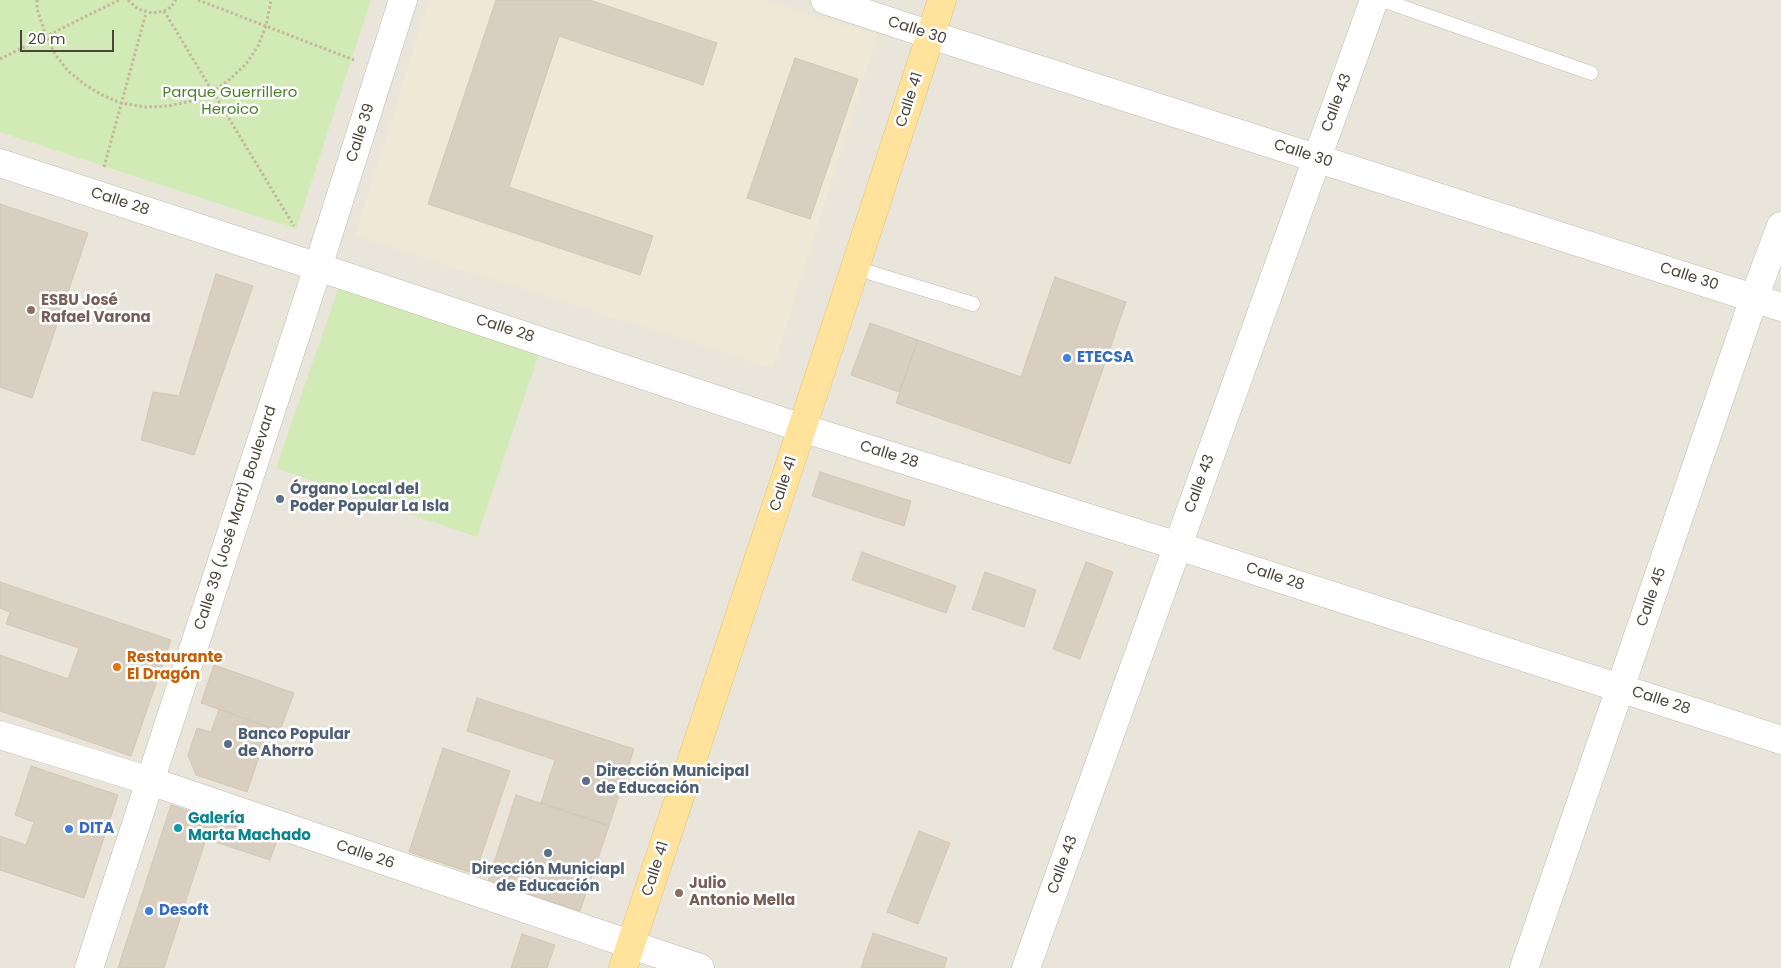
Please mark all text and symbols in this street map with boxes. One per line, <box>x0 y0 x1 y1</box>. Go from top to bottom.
street label: Calle 30 <box>885 13 949 49</box>
scale bar <box>22 20 116 52</box>
text: 20 m <box>28 28 66 49</box>
street label: Calle 41 <box>893 70 927 130</box>
street label: Calle 43 <box>1318 71 1356 135</box>
park label: Parque Guerrillero Heroico <box>163 84 297 119</box>
street label: Calle 39 <box>343 101 379 165</box>
street label: Calle 30 <box>1271 136 1335 172</box>
street label: Calle 28 <box>88 184 152 220</box>
street label: Calle 30 <box>1657 259 1721 295</box>
place label: ESBU José Rafael Varona <box>41 292 151 327</box>
marker: ESBU José Rafael Varona <box>25 304 37 316</box>
street label: Calle 28 <box>473 311 537 347</box>
place label: ETECSA <box>1077 349 1134 367</box>
marker: ETECSA <box>1061 352 1073 364</box>
street label: Calle 39 (José Martí) Boulevard <box>191 404 281 632</box>
street label: Calle 28 <box>857 438 921 472</box>
street label: Calle 43 <box>1181 452 1219 516</box>
street label: Calle 41 <box>767 454 801 514</box>
place label: Órgano Local del Poder Popular La Isla <box>290 481 449 516</box>
marker: Órgano Local del Poder Popular La Isla <box>274 493 286 505</box>
street label: Calle 28 <box>1243 559 1307 595</box>
street label: Calle 45 <box>1634 565 1670 629</box>
place label: Restaurante El Dragón <box>127 649 223 684</box>
marker: Restaurante El Dragón <box>111 661 123 673</box>
street label: Calle 28 <box>1629 683 1693 719</box>
place label: Banco Popular de Ahorro <box>238 726 350 761</box>
marker: Banco Popular de Ahorro <box>222 738 234 750</box>
place label: Dirección Municipal de Educación <box>596 763 749 798</box>
marker: Dirección Municipal de Educación <box>580 775 592 787</box>
place label: Galería Marta Machado <box>188 810 311 845</box>
place label: DITA <box>79 820 114 838</box>
marker: Galería Marta Machado <box>172 822 184 834</box>
marker: DITA <box>63 823 75 835</box>
street label: Calle 43 <box>1044 833 1082 897</box>
street label: Calle 26 <box>333 837 397 873</box>
street label: Calle 41 <box>639 839 673 899</box>
marker: Dirección Municiapl de Educación <box>542 847 554 859</box>
place label: Dirección Municiapl de Educación <box>471 861 625 896</box>
place label: Julio Antonio Mella <box>689 875 795 910</box>
marker: Julio Antonio Mella <box>673 887 685 899</box>
place label: Desoft <box>159 902 209 920</box>
marker: Desoft <box>143 905 155 917</box>

